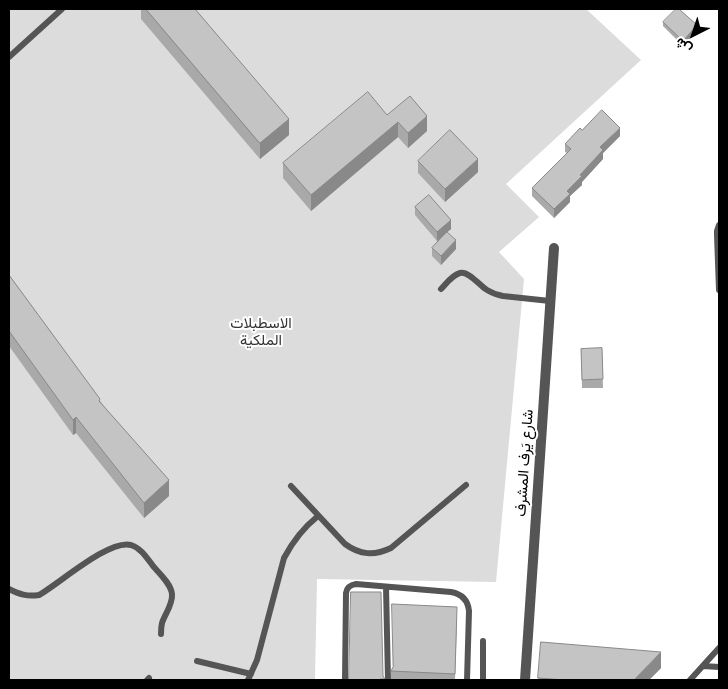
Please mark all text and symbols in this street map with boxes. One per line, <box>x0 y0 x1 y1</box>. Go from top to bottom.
north arrow <box>668 10 718 60</box>
text: ش <box>671 34 695 59</box>
park label: الاسطبلات الملكية <box>230 315 292 350</box>
street label: شارع يَرف المشرف <box>512 409 538 517</box>

